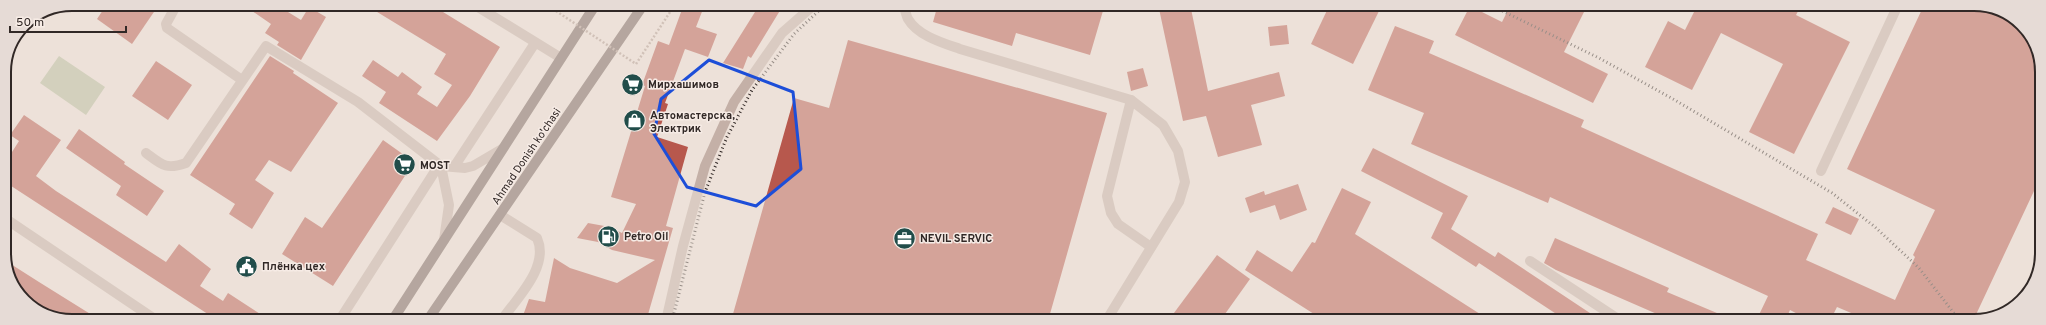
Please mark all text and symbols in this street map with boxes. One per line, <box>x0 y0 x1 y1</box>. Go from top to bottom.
scale bar <box>10 8 126 34</box>
text: 50 m <box>16 15 44 31</box>
supermarket icon: Мирхашимов <box>620 71 646 97</box>
place label: Мирхашимов <box>648 78 719 92</box>
street label: Ahmad Donish ko'chasi <box>489 105 564 208</box>
shop icon: Автомастерска, Электрик <box>622 108 648 134</box>
place label: Автомастерска, Электрик <box>650 109 735 136</box>
supermarket icon: MOST <box>391 152 417 178</box>
place label: MOST <box>420 159 450 173</box>
fuel station icon: Petro Oil <box>595 223 621 249</box>
office icon: NEVIL SERVIC <box>891 225 917 251</box>
place label: Petro Oil <box>624 230 668 244</box>
place label: NEVIL SERVIC <box>920 232 992 246</box>
public building icon: Плёнка цех <box>233 253 259 279</box>
place label: Плёнка цех <box>262 260 326 274</box>

